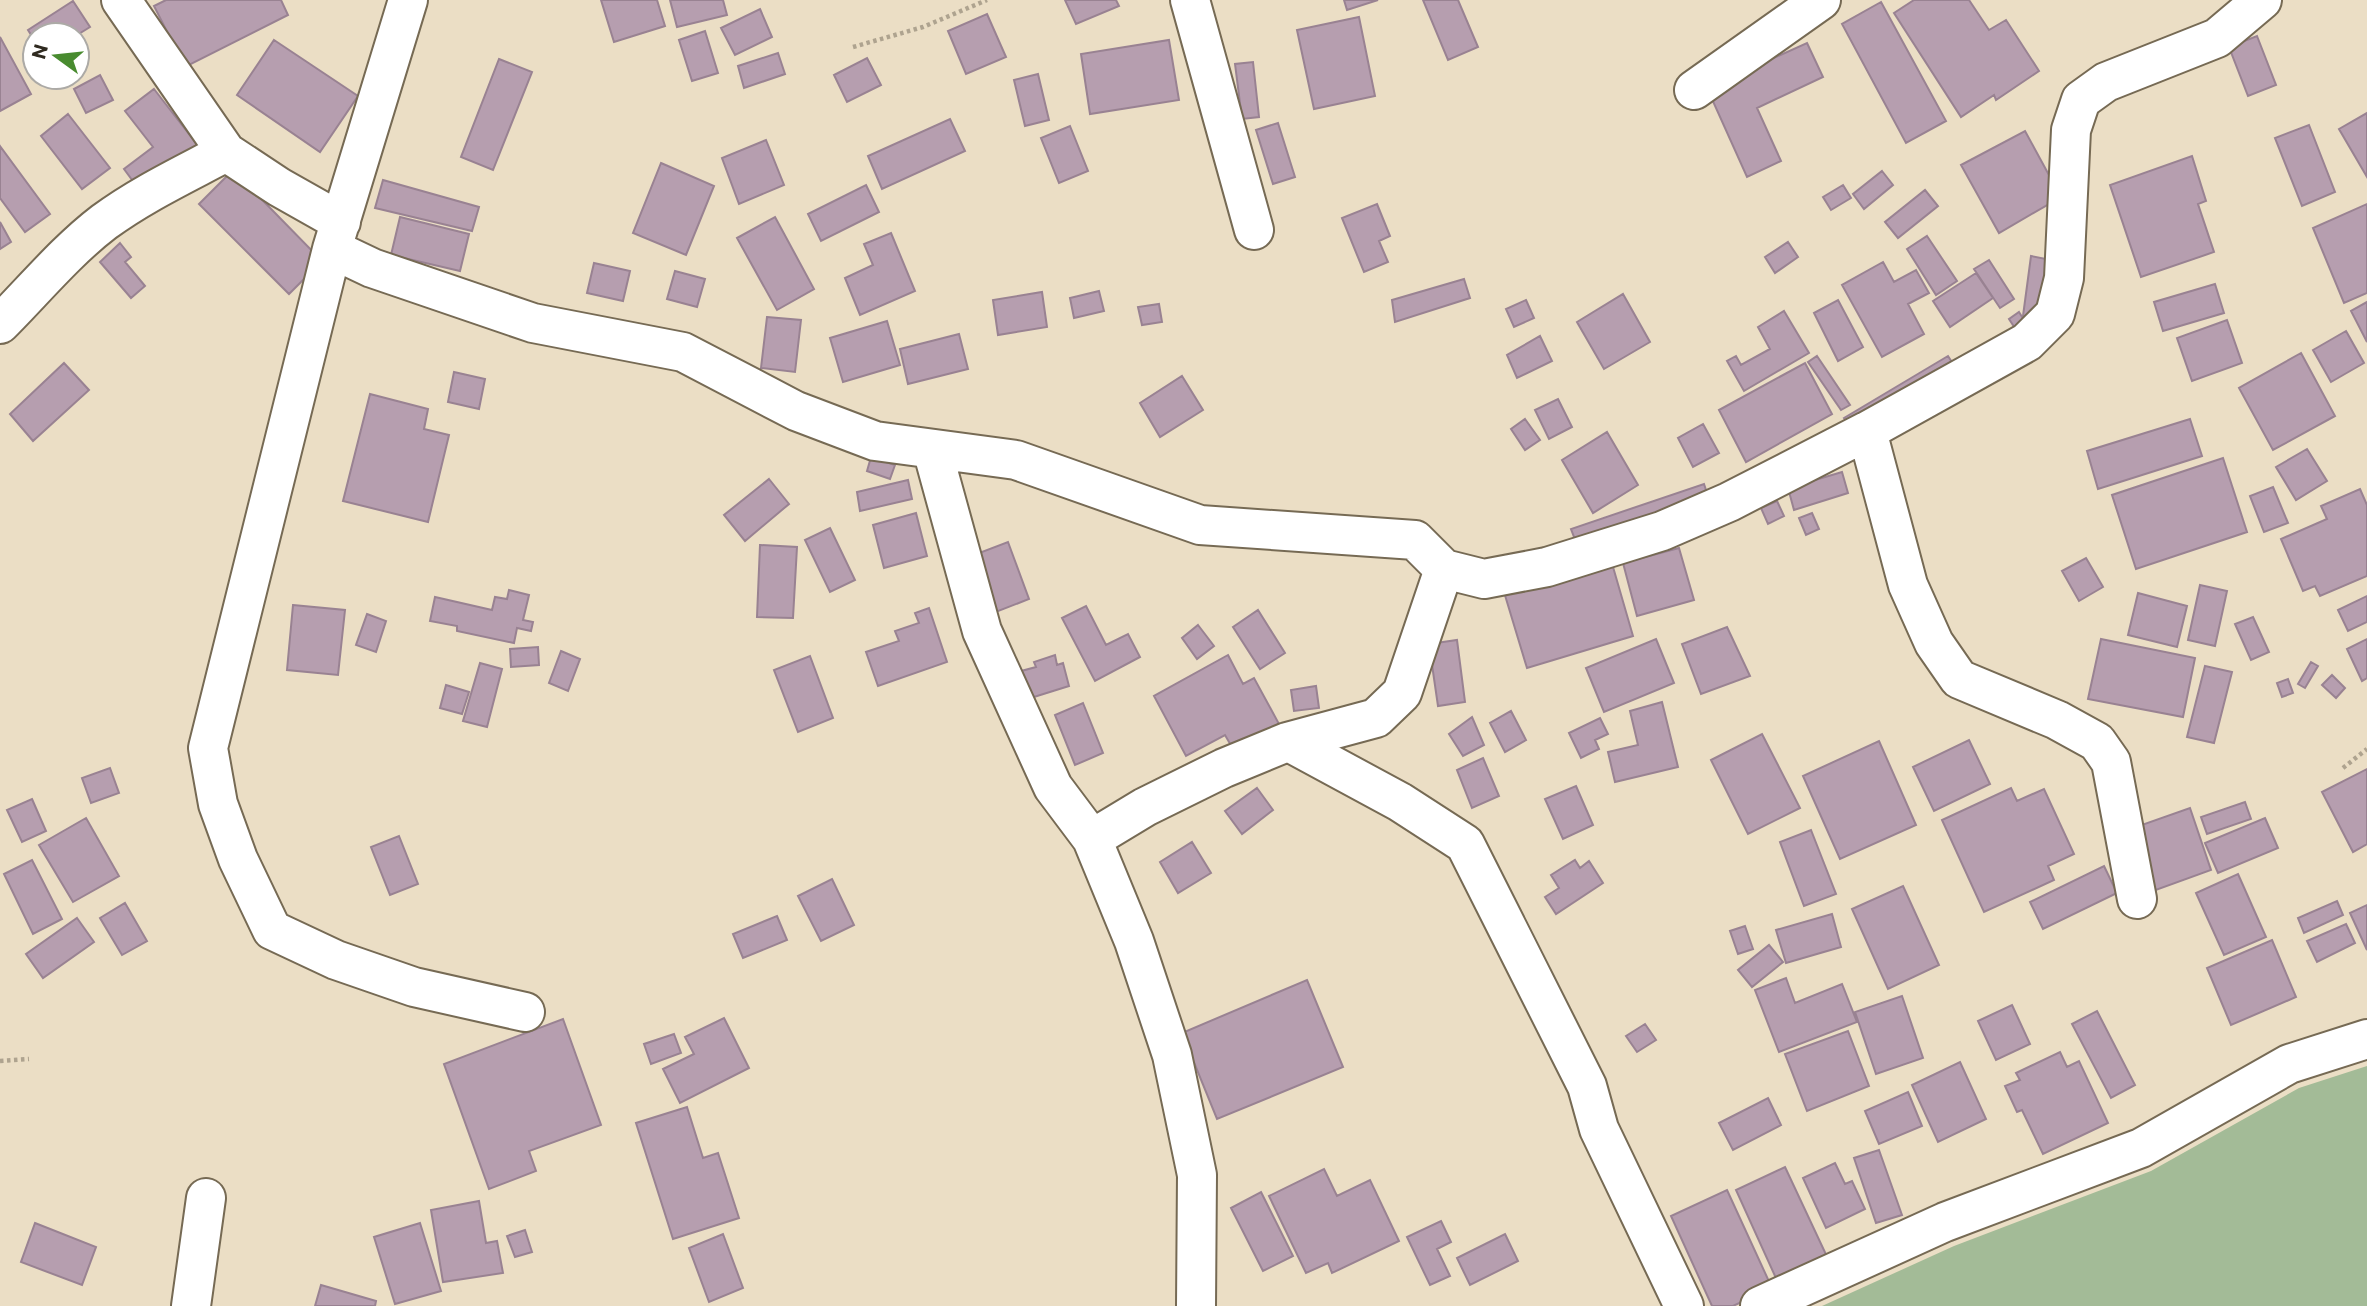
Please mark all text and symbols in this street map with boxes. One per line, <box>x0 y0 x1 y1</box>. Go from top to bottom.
north arrow <box>21 21 91 91</box>
text: N <box>26 42 52 61</box>

